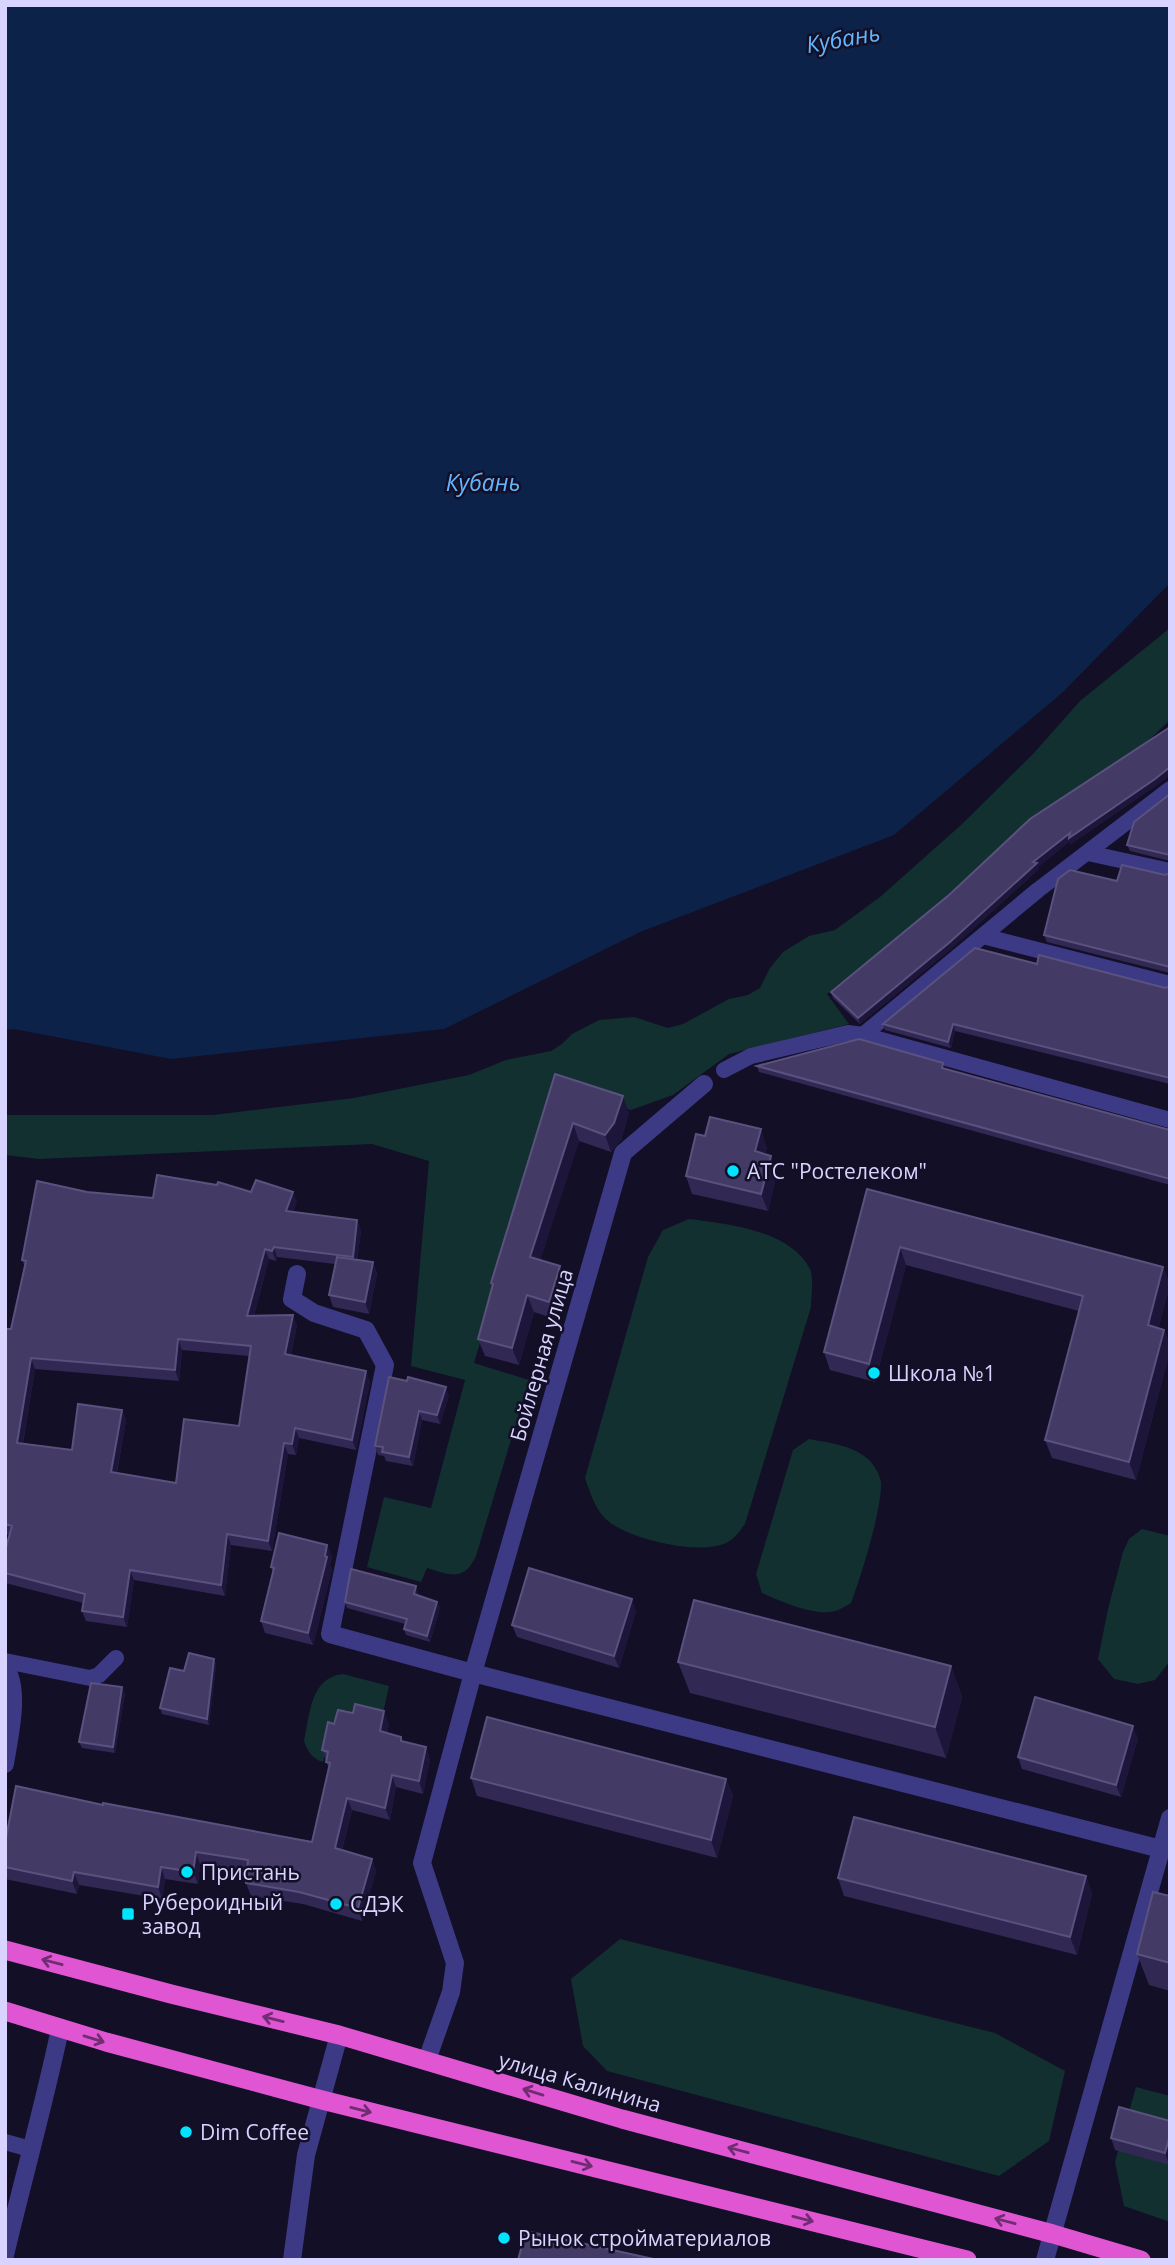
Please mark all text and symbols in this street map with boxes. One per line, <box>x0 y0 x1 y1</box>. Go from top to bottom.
water label: Кубань <box>803 16 883 60</box>
water label: Кубань <box>446 466 520 498</box>
place label: АТС "Ростелеком" <box>747 1157 927 1185</box>
marker: АТС "Ростелеком" <box>725 1163 741 1179</box>
street label: Бойлерная улица <box>503 1265 579 1445</box>
place label: Школа №1 <box>888 1359 996 1387</box>
marker: Школа №1 <box>866 1365 882 1381</box>
place label: Пристань <box>201 1858 300 1886</box>
marker: Пристань <box>179 1864 195 1880</box>
place label: Рубероидный завод <box>142 1888 283 1940</box>
place label: СДЭК <box>350 1890 404 1918</box>
marker: СДЭК <box>328 1896 344 1912</box>
marker: Рубероидный завод <box>120 1906 136 1922</box>
one-way arrow <box>42 1955 64 1968</box>
one-way arrow <box>262 2012 285 2025</box>
one-way arrow <box>83 2033 105 2046</box>
street label: улица Калинина <box>496 2045 664 2119</box>
one-way arrow <box>522 2085 544 2098</box>
one-way arrow <box>349 2104 372 2117</box>
place label: Dim Coffee <box>200 2118 309 2146</box>
marker: Dim Coffee <box>178 2124 194 2140</box>
one-way arrow <box>727 2142 749 2155</box>
one-way arrow <box>570 2158 593 2171</box>
one-way arrow <box>791 2213 814 2226</box>
one-way arrow <box>994 2214 1017 2227</box>
place label: Рынок стройматериалов <box>518 2224 771 2252</box>
marker: Рынок стройматериалов <box>496 2230 512 2246</box>

